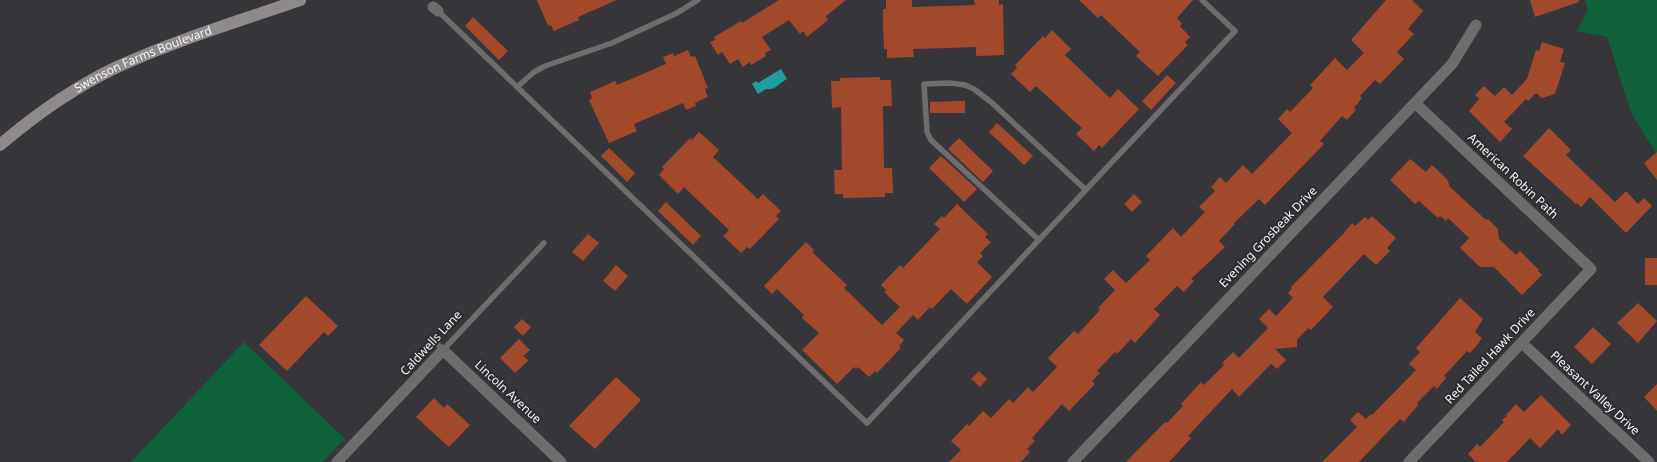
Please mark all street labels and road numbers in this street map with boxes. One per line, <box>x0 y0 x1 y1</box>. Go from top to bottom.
street label: Swenson Farms Boulevard <box>71 21 214 97</box>
street label: American Robin Path <box>1464 129 1562 222</box>
street label: Evening Grosbeak Drive <box>1215 182 1321 291</box>
street label: Red Tailed Hawk Drive <box>1441 304 1539 407</box>
street label: Caldwells Lane <box>396 306 465 379</box>
street label: Pleasant Valley Drive <box>1547 347 1644 439</box>
street label: Lincoln Avenue <box>471 356 546 427</box>

